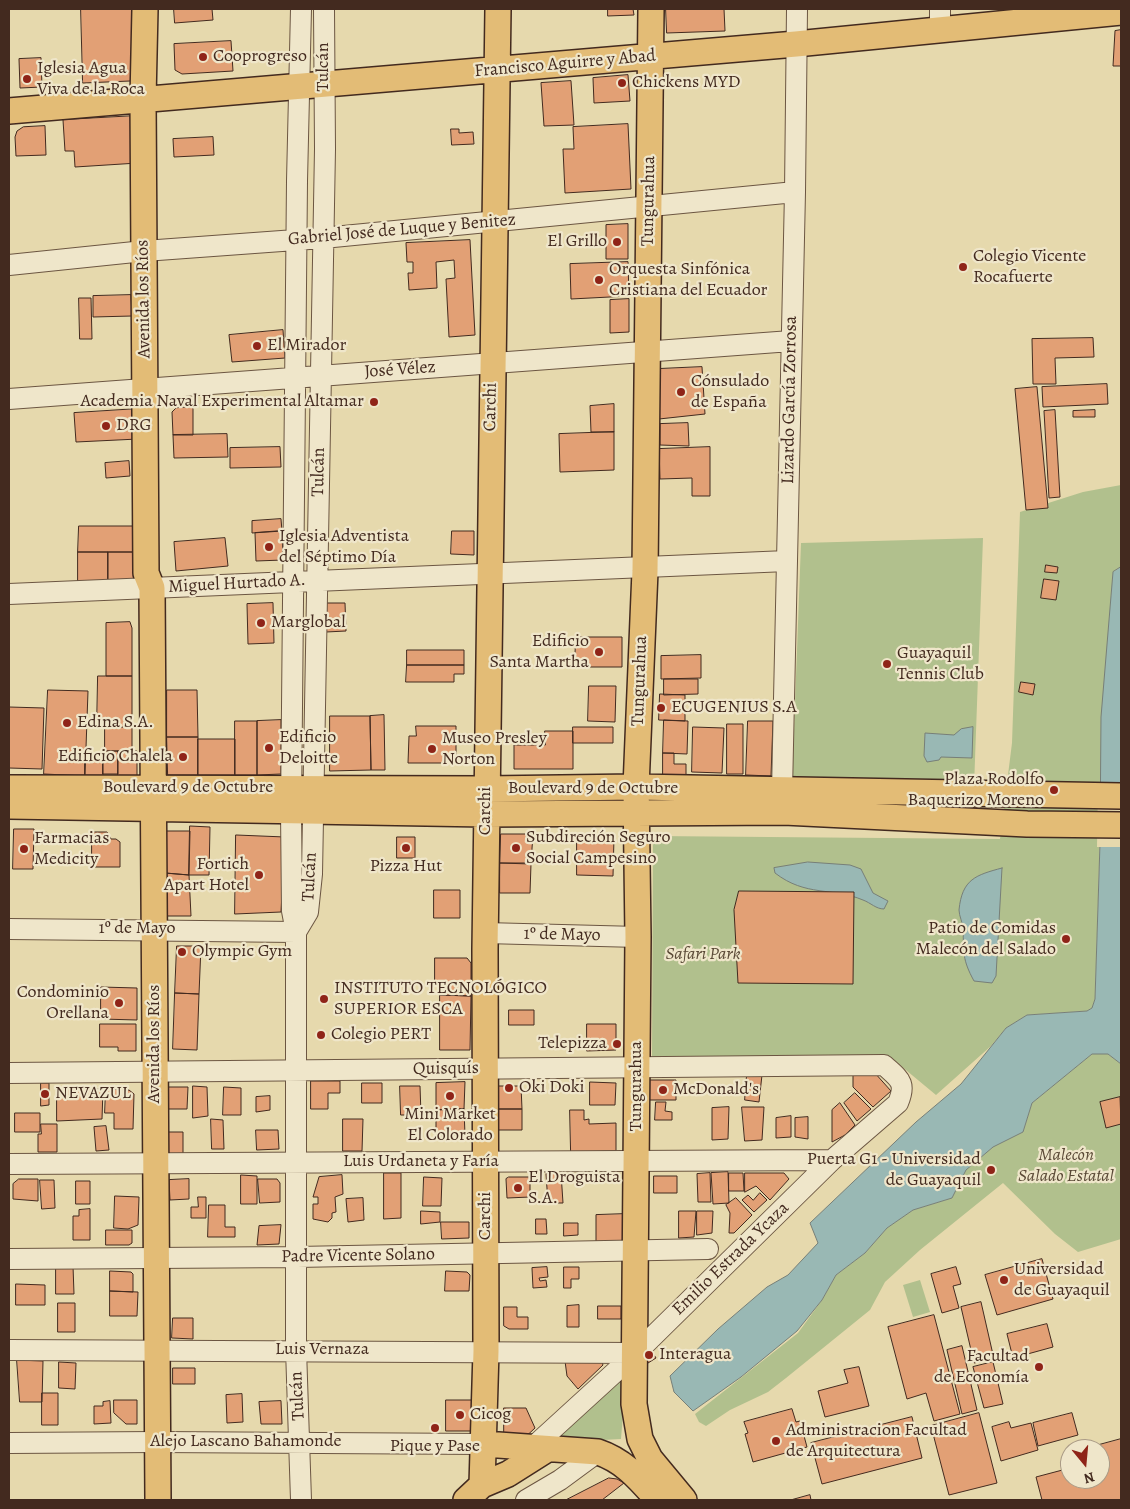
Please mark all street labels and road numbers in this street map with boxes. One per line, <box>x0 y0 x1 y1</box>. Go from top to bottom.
street label: Tulcán <box>313 42 335 92</box>
street label: Francisco Aguirre y Abad <box>473 45 657 83</box>
street label: Tungurahua <box>637 156 661 246</box>
street label: Gabriel José de Luque y Benitez <box>287 209 517 251</box>
street label: Avenida los Ríos <box>132 239 156 359</box>
street label: Lizardo García Zorrosa <box>778 316 802 484</box>
street label: José Vélez <box>364 357 436 383</box>
street label: Carchi <box>480 382 502 432</box>
street label: Tulcán <box>308 447 330 497</box>
street label: Miguel Hurtado A. <box>168 570 306 598</box>
street label: Tungurahua <box>628 635 652 727</box>
street label: Boulevard 9 de Octubre <box>103 777 273 799</box>
street label: Boulevard 9 de Octubre <box>508 778 678 800</box>
street label: Carchi <box>475 787 497 835</box>
street label: Tulcán <box>298 852 322 902</box>
street label: 1º de Mayo <box>99 918 175 940</box>
street label: 1º de Mayo <box>523 924 601 946</box>
street label: Avenida los Ríos <box>144 985 166 1103</box>
street label: Tungurahua <box>626 1041 648 1131</box>
street label: Quisquís <box>413 1058 479 1080</box>
street label: Luis Urdaneta y Faría <box>343 1151 499 1173</box>
street label: Carchi <box>475 1192 497 1240</box>
street label: Emilio Estrada Ycaza <box>668 1198 794 1320</box>
street label: Padre Vicente Solano <box>281 1244 435 1268</box>
street label: Luis Vernaza <box>275 1339 369 1361</box>
street label: Tulcán <box>286 1371 310 1421</box>
street label: Alejo Lascano Bahamonde <box>150 1431 342 1453</box>

